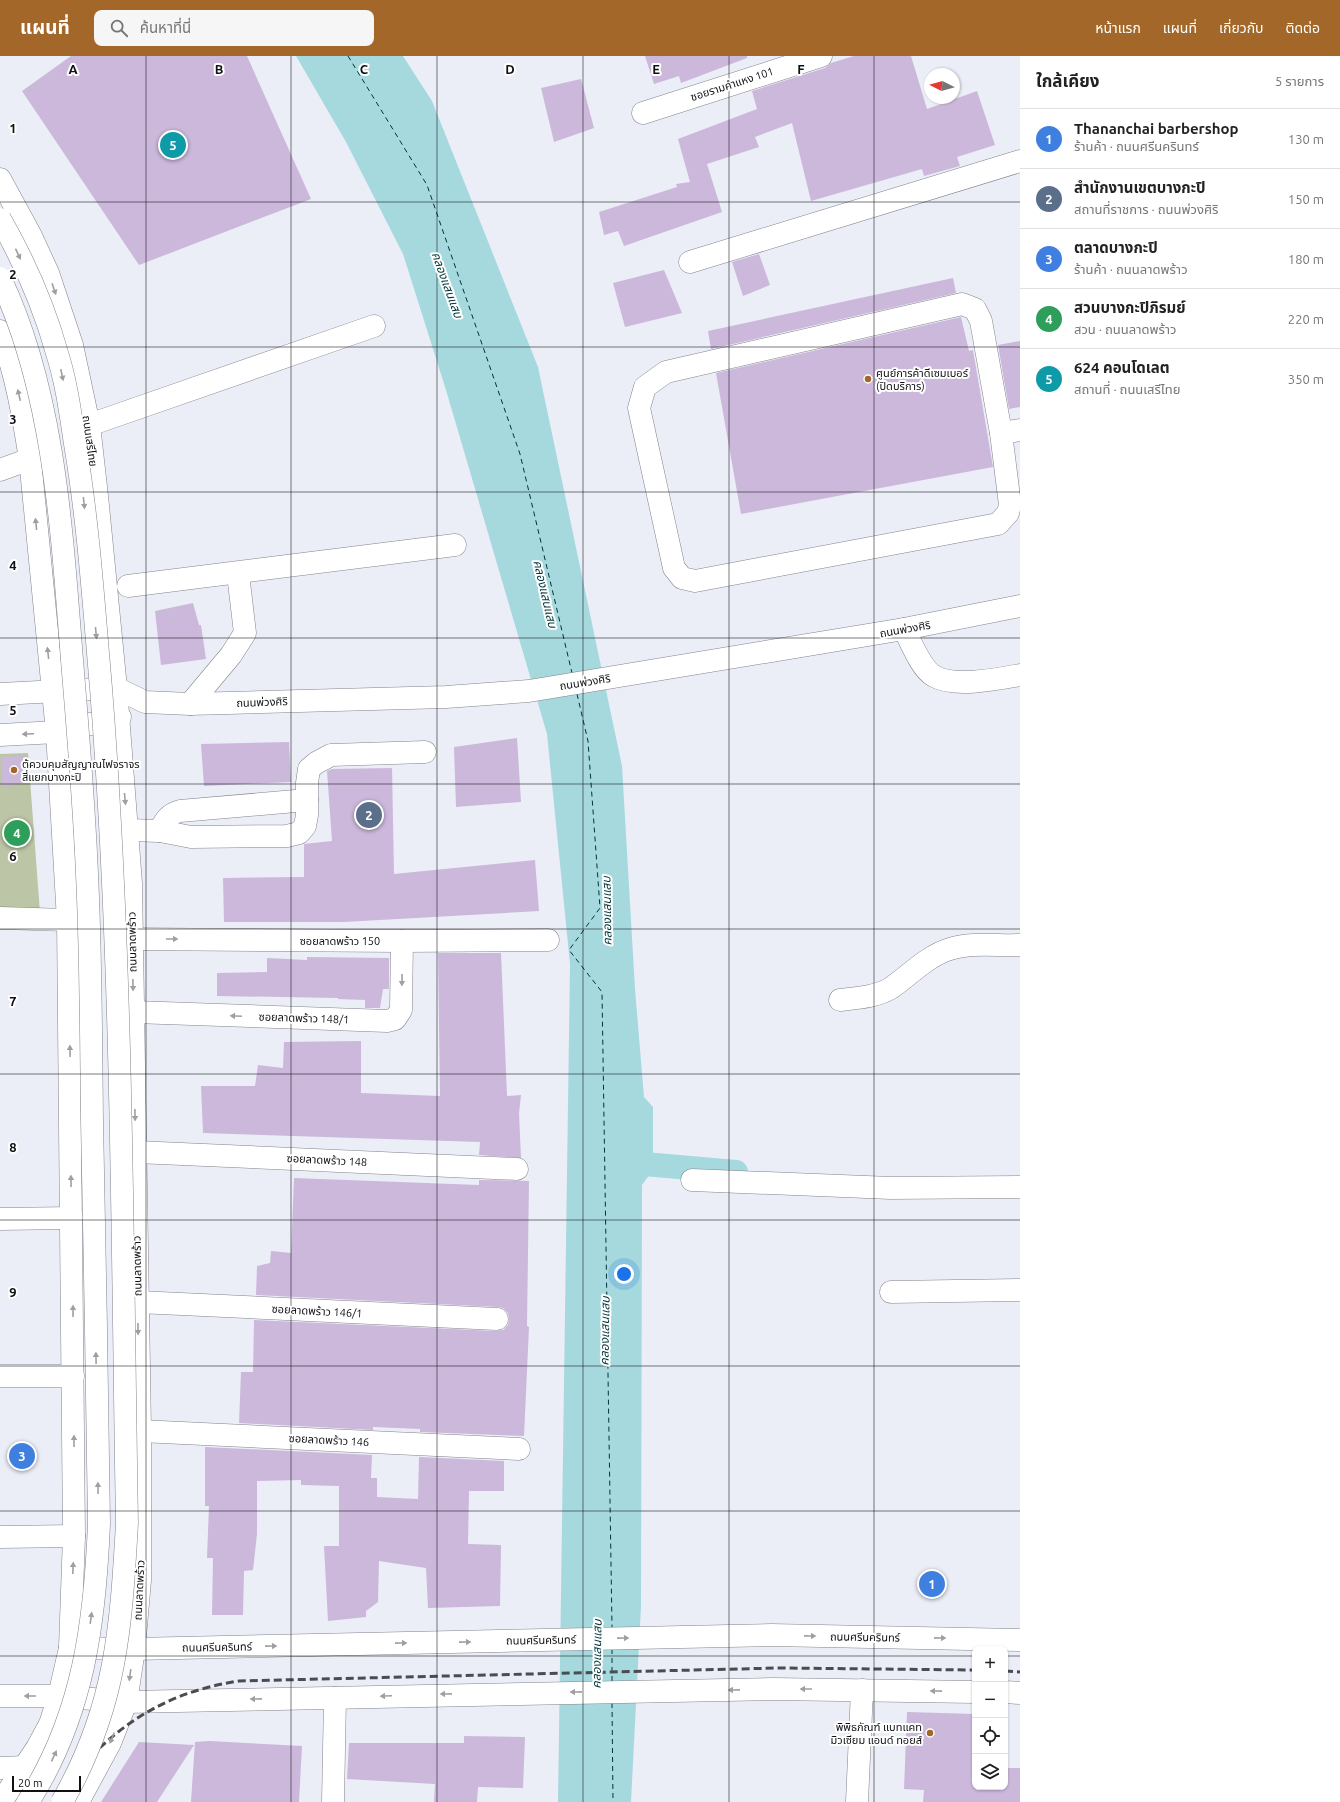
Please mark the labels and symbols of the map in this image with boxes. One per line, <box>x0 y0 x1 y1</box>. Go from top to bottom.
text: A <box>68 62 78 76</box>
text: B <box>215 62 224 76</box>
text: C <box>360 62 369 76</box>
text: D <box>505 62 515 76</box>
text: E <box>652 62 660 76</box>
text: F <box>797 62 805 76</box>
street label: ซอยรามคำแหง 101 <box>689 65 775 103</box>
north arrow <box>924 68 960 104</box>
text: 1 <box>9 121 17 135</box>
pin: 5 <box>160 130 186 160</box>
one-way arrow <box>15 248 21 259</box>
water label: คลองแสนแสบ <box>430 250 466 320</box>
text: 2 <box>9 267 17 281</box>
one-way arrow <box>51 284 57 296</box>
place label: ศูนย์การค้าดีเซมเบอร์ (ปิดบริการ) <box>876 367 969 393</box>
one-way arrow <box>60 369 66 381</box>
marker: ศูนย์การค้าดีเซมเบอร์ (ปิดบริการ) <box>863 374 873 384</box>
one-way arrow <box>16 389 22 401</box>
text: 3 <box>9 412 17 426</box>
street label: ถนนเสรีไทย <box>80 415 100 467</box>
one-way arrow <box>81 497 87 510</box>
one-way arrow <box>32 518 39 530</box>
text: 4 <box>9 558 17 572</box>
water label: คลองแสนแสบ <box>531 559 560 630</box>
street label: ถนนพ่วงศิริ <box>879 619 932 639</box>
one-way arrow <box>93 627 100 639</box>
one-way arrow <box>45 647 52 659</box>
street label: ถนนพ่วงศิริ <box>559 672 612 692</box>
street label: ถนนพ่วงศิริ <box>236 695 288 709</box>
text: 5 <box>9 703 17 717</box>
one-way arrow <box>22 730 34 737</box>
place label: ตู้ควบคุมสัญญาณไฟจราจร สี่แยกบางกะปิ <box>22 758 140 783</box>
marker: ตู้ควบคุมสัญญาณไฟจราจร สี่แยกบางกะปิ <box>9 765 19 775</box>
one-way arrow <box>122 793 128 805</box>
pin: 2 <box>356 800 382 830</box>
pin: 4 <box>4 818 30 848</box>
text: 6 <box>9 849 17 863</box>
water label: คลองแสนแสบ <box>599 876 614 946</box>
street label: ถนนลาดพร้าว <box>125 912 139 972</box>
street label: ซอยลาดพร้าว 150 <box>300 935 380 947</box>
one-way arrow <box>166 936 179 942</box>
one-way arrow <box>399 974 405 987</box>
one-way arrow <box>130 979 136 992</box>
text: 7 <box>9 994 17 1008</box>
street label: ซอยลาดพร้าว 148/1 <box>258 1010 350 1026</box>
one-way arrow <box>230 1012 242 1019</box>
one-way arrow <box>67 1044 73 1057</box>
one-way arrow <box>132 1109 138 1122</box>
text: 8 <box>9 1140 17 1154</box>
street label: ซอยลาดพร้าว 148 <box>286 1152 368 1168</box>
one-way arrow <box>68 1175 75 1187</box>
street label: ถนนลาดพร้าว <box>130 1236 144 1296</box>
your location <box>614 1264 634 1284</box>
text: 9 <box>9 1285 17 1299</box>
water label: คลองแสนแสบ <box>597 1295 612 1366</box>
street label: ซอยลาดพร้าว 146/1 <box>271 1303 363 1319</box>
one-way arrow <box>70 1304 76 1317</box>
one-way arrow <box>135 1323 141 1336</box>
one-way arrow <box>93 1351 99 1364</box>
street label: ซอยลาดพร้าว 146 <box>288 1432 370 1448</box>
one-way arrow <box>71 1434 77 1447</box>
pin: 3 <box>9 1441 35 1471</box>
one-way arrow <box>95 1481 101 1494</box>
street label: ถนนลาดพร้าว <box>131 1559 147 1621</box>
one-way arrow <box>70 1561 76 1574</box>
pin: 1 <box>919 1569 945 1599</box>
one-way arrow <box>88 1612 94 1624</box>
water label: คลองแสนแสบ <box>589 1618 604 1689</box>
street label: ถนนศรีนครินทร์ <box>830 1630 901 1644</box>
one-way arrow <box>804 1632 816 1639</box>
street label: ถนนศรีนครินทร์ <box>506 1633 577 1647</box>
one-way arrow <box>617 1635 629 1642</box>
one-way arrow <box>934 1635 947 1641</box>
one-way arrow <box>459 1639 472 1645</box>
street label: ถนนศรีนครินทร์ <box>182 1640 253 1654</box>
one-way arrow <box>395 1640 407 1647</box>
one-way arrow <box>265 1643 278 1649</box>
one-way arrow <box>127 1669 133 1681</box>
one-way arrow <box>728 1686 740 1693</box>
one-way arrow <box>799 1686 812 1692</box>
one-way arrow <box>929 1688 942 1694</box>
one-way arrow <box>569 1689 582 1695</box>
one-way arrow <box>439 1691 452 1697</box>
one-way arrow <box>23 1693 36 1699</box>
one-way arrow <box>379 1693 392 1699</box>
one-way arrow <box>249 1696 262 1702</box>
place label: พิพิธภัณฑ์ แบทแคท มิวเซียม แอนด์ ทอยส์ <box>830 1721 922 1746</box>
marker: พิพิธภัณฑ์ แบทแคท มิวเซียม แอนด์ ทอยส์ <box>925 1728 935 1738</box>
one-way arrow <box>109 1732 115 1744</box>
one-way arrow <box>51 1751 57 1762</box>
scale bar <box>12 1774 81 1793</box>

